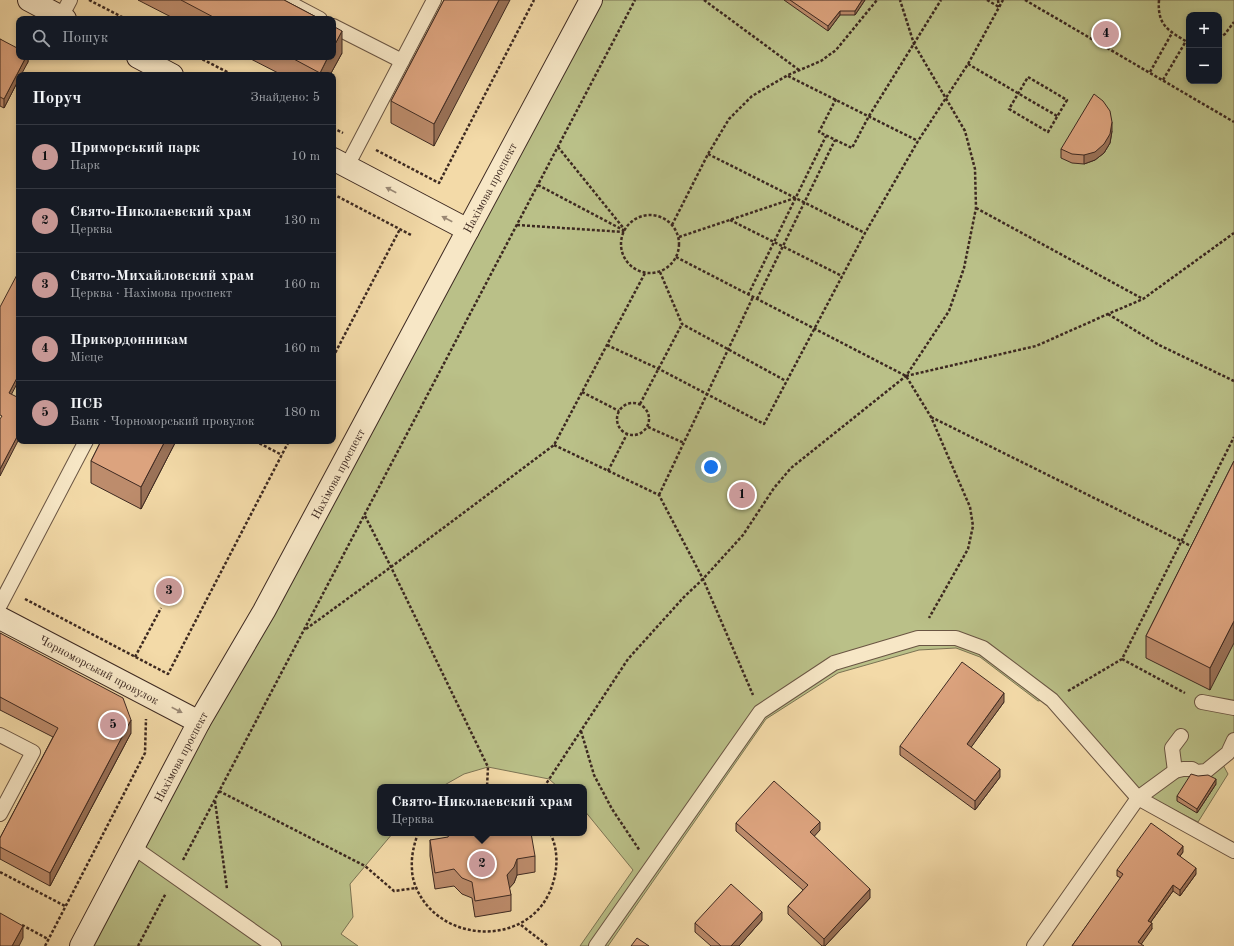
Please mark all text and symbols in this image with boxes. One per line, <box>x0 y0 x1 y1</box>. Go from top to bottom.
map controls <box>1186 12 1222 84</box>
button: + <box>1186 12 1222 48</box>
search box <box>16 16 336 60</box>
pin: 4 <box>1093 19 1119 49</box>
icon: search <box>30 27 52 49</box>
text: Пошук <box>62 31 108 46</box>
button: − <box>1186 48 1222 84</box>
text: Поруч <box>32 90 81 107</box>
text: Знайдено: 5 <box>251 91 320 104</box>
text: Приморський парк <box>70 141 200 156</box>
street label: Нахімова проспект <box>461 141 520 236</box>
text: 1 <box>41 150 49 163</box>
text: 10 m <box>291 150 320 163</box>
text: Парк <box>70 159 100 172</box>
one-way arrow <box>386 186 397 193</box>
text: Свято-Николаевский храм <box>70 205 251 220</box>
text: 2 <box>41 214 49 227</box>
text: 130 m <box>283 214 320 227</box>
one-way arrow <box>441 216 453 222</box>
text: Церква <box>70 223 112 236</box>
text: Свято-Михайловский храм <box>70 269 254 284</box>
text: 3 <box>41 278 49 291</box>
text: 160 m <box>283 278 320 291</box>
text: Церква · Нахімова проспект <box>70 287 232 300</box>
text: Прикордонникам <box>70 333 188 348</box>
text: 4 <box>41 342 49 355</box>
text: 160 m <box>283 342 320 355</box>
text: Місце <box>70 351 103 364</box>
text: ПСБ <box>70 397 103 412</box>
text: 5 <box>41 406 49 419</box>
text: 180 m <box>283 406 320 419</box>
text: Банк · Чорноморський провулок <box>70 415 255 428</box>
street label: Нахімова проспект <box>309 427 368 522</box>
your location <box>701 457 721 477</box>
pin: 1 <box>729 480 755 510</box>
pin: 3 <box>156 576 182 606</box>
street label: Чорноморський провулок <box>37 634 160 707</box>
one-way arrow <box>171 707 182 713</box>
pin: 5 <box>100 710 126 740</box>
street label: Нахімова проспект <box>152 710 211 805</box>
popup <box>377 784 587 836</box>
text: Свято-Николаевский храм <box>391 795 573 810</box>
text: Церква <box>391 813 434 826</box>
pin: 2 <box>469 849 495 879</box>

